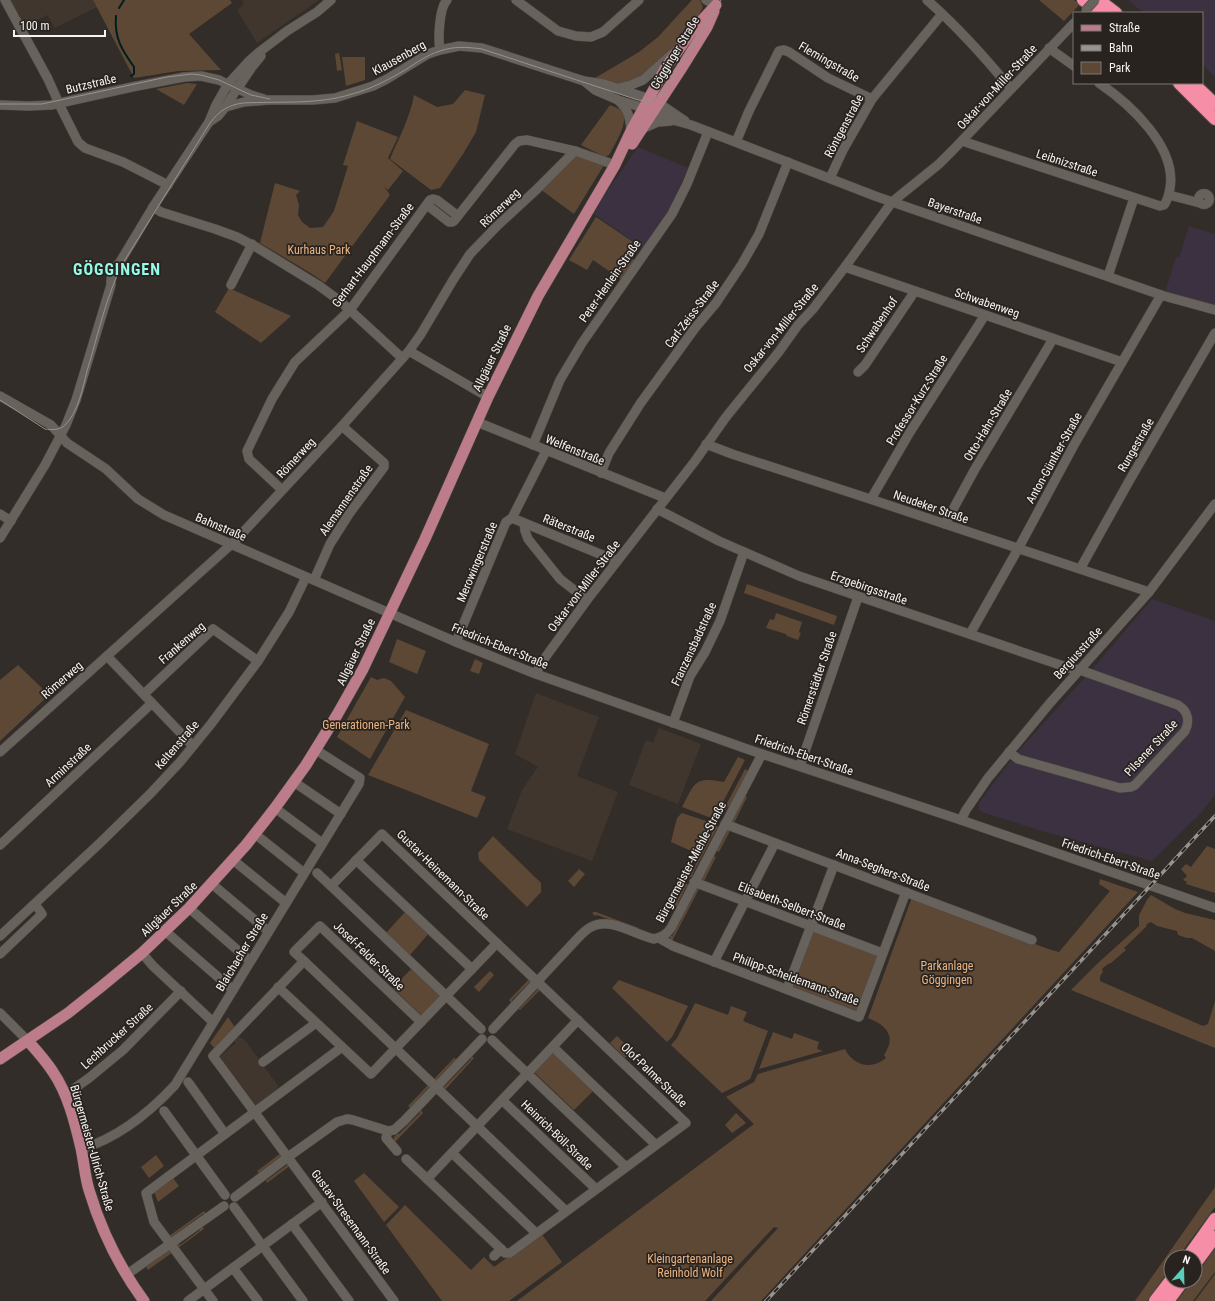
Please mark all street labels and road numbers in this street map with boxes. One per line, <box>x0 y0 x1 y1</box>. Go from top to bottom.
street label: Gögginger Straße <box>648 14 702 92</box>
street label: Klausenberg <box>370 38 428 78</box>
street label: Flemingstraße <box>796 39 862 85</box>
street label: Oskar-von-Miller-Straße <box>954 41 1040 132</box>
street label: Butzstraße <box>64 71 118 97</box>
street label: Röntgenstraße <box>822 92 867 160</box>
street label: Leibnizstraße <box>1034 146 1100 180</box>
street label: Römerweg <box>477 185 523 230</box>
street label: Bayerstraße <box>926 195 984 227</box>
street label: Gerhart-Hauptmann-Straße <box>329 200 417 310</box>
street label: Peter-Henlein-Straße <box>576 237 644 325</box>
street label: Carl-Zeiss-Straße <box>662 277 722 351</box>
street label: Oskar-von-Miller-Straße <box>741 280 822 375</box>
street label: Schwabenweg <box>953 285 1021 321</box>
street label: Schwabenhof <box>853 294 901 355</box>
street label: Allgäuer Straße <box>470 322 514 394</box>
street label: Professor-Kurz-Straße <box>883 352 951 448</box>
street label: Otto-Hahn-Straße <box>961 386 1015 464</box>
street label: Anton-Günther-Straße <box>1023 410 1085 506</box>
street label: Rungestraße <box>1115 415 1157 474</box>
street label: Welfenstraße <box>543 432 607 468</box>
street label: Römerweg <box>274 435 318 481</box>
street label: Alemannenstraße <box>316 462 376 538</box>
street label: Neudeker Straße <box>892 488 971 527</box>
street label: Bahnstraße <box>193 510 249 544</box>
street label: Räterstraße <box>541 511 597 545</box>
street label: Merowingerstraße <box>454 519 500 604</box>
street label: Oskar-von-Miller-Straße <box>545 537 623 634</box>
street label: Erzgebirgsstraße <box>829 568 909 608</box>
street label: Franzensbadstraße <box>669 600 720 688</box>
street label: Allgäuer Straße <box>334 616 378 688</box>
street label: Frankenweg <box>156 619 208 667</box>
street label: Friedrich-Ebert-Straße <box>450 620 551 672</box>
street label: Bergiusstraße <box>1051 624 1105 682</box>
street label: Römerstädter Straße <box>794 629 840 727</box>
street label: Römerweg <box>38 658 86 702</box>
street label: Pilsener Straße <box>1121 717 1181 779</box>
street label: Keltenstraße <box>152 718 202 772</box>
street label: Friedrich-Ebert-Straße <box>753 732 855 779</box>
street label: Arminstraße <box>42 740 94 790</box>
street label: Bürgermeister-Miehle-Straße <box>653 799 729 925</box>
street label: Gustav-Heinemann-Straße <box>394 827 492 923</box>
street label: Friedrich-Ebert-Straße <box>1060 836 1162 883</box>
street label: Anna-Seghers-Straße <box>834 846 932 894</box>
street label: Allgäuer Straße <box>138 878 200 939</box>
street label: Elisabeth-Selbert-Straße <box>736 879 848 933</box>
street label: Blaichacher Straße <box>213 910 271 994</box>
street label: Josef-Felder-Straße <box>331 919 407 994</box>
street label: Philipp-Scheidemann-Straße <box>731 950 861 1008</box>
street label: Lechbrucker Straße <box>78 1000 156 1072</box>
street label: Olof-Palme-Straße <box>618 1040 690 1110</box>
street label: Bürgermeister-Ulrich-Straße <box>67 1083 117 1213</box>
street label: Heinrich-Böll-Straße <box>518 1097 596 1173</box>
street label: Gustav-Stresemann-Straße <box>308 1167 394 1277</box>

